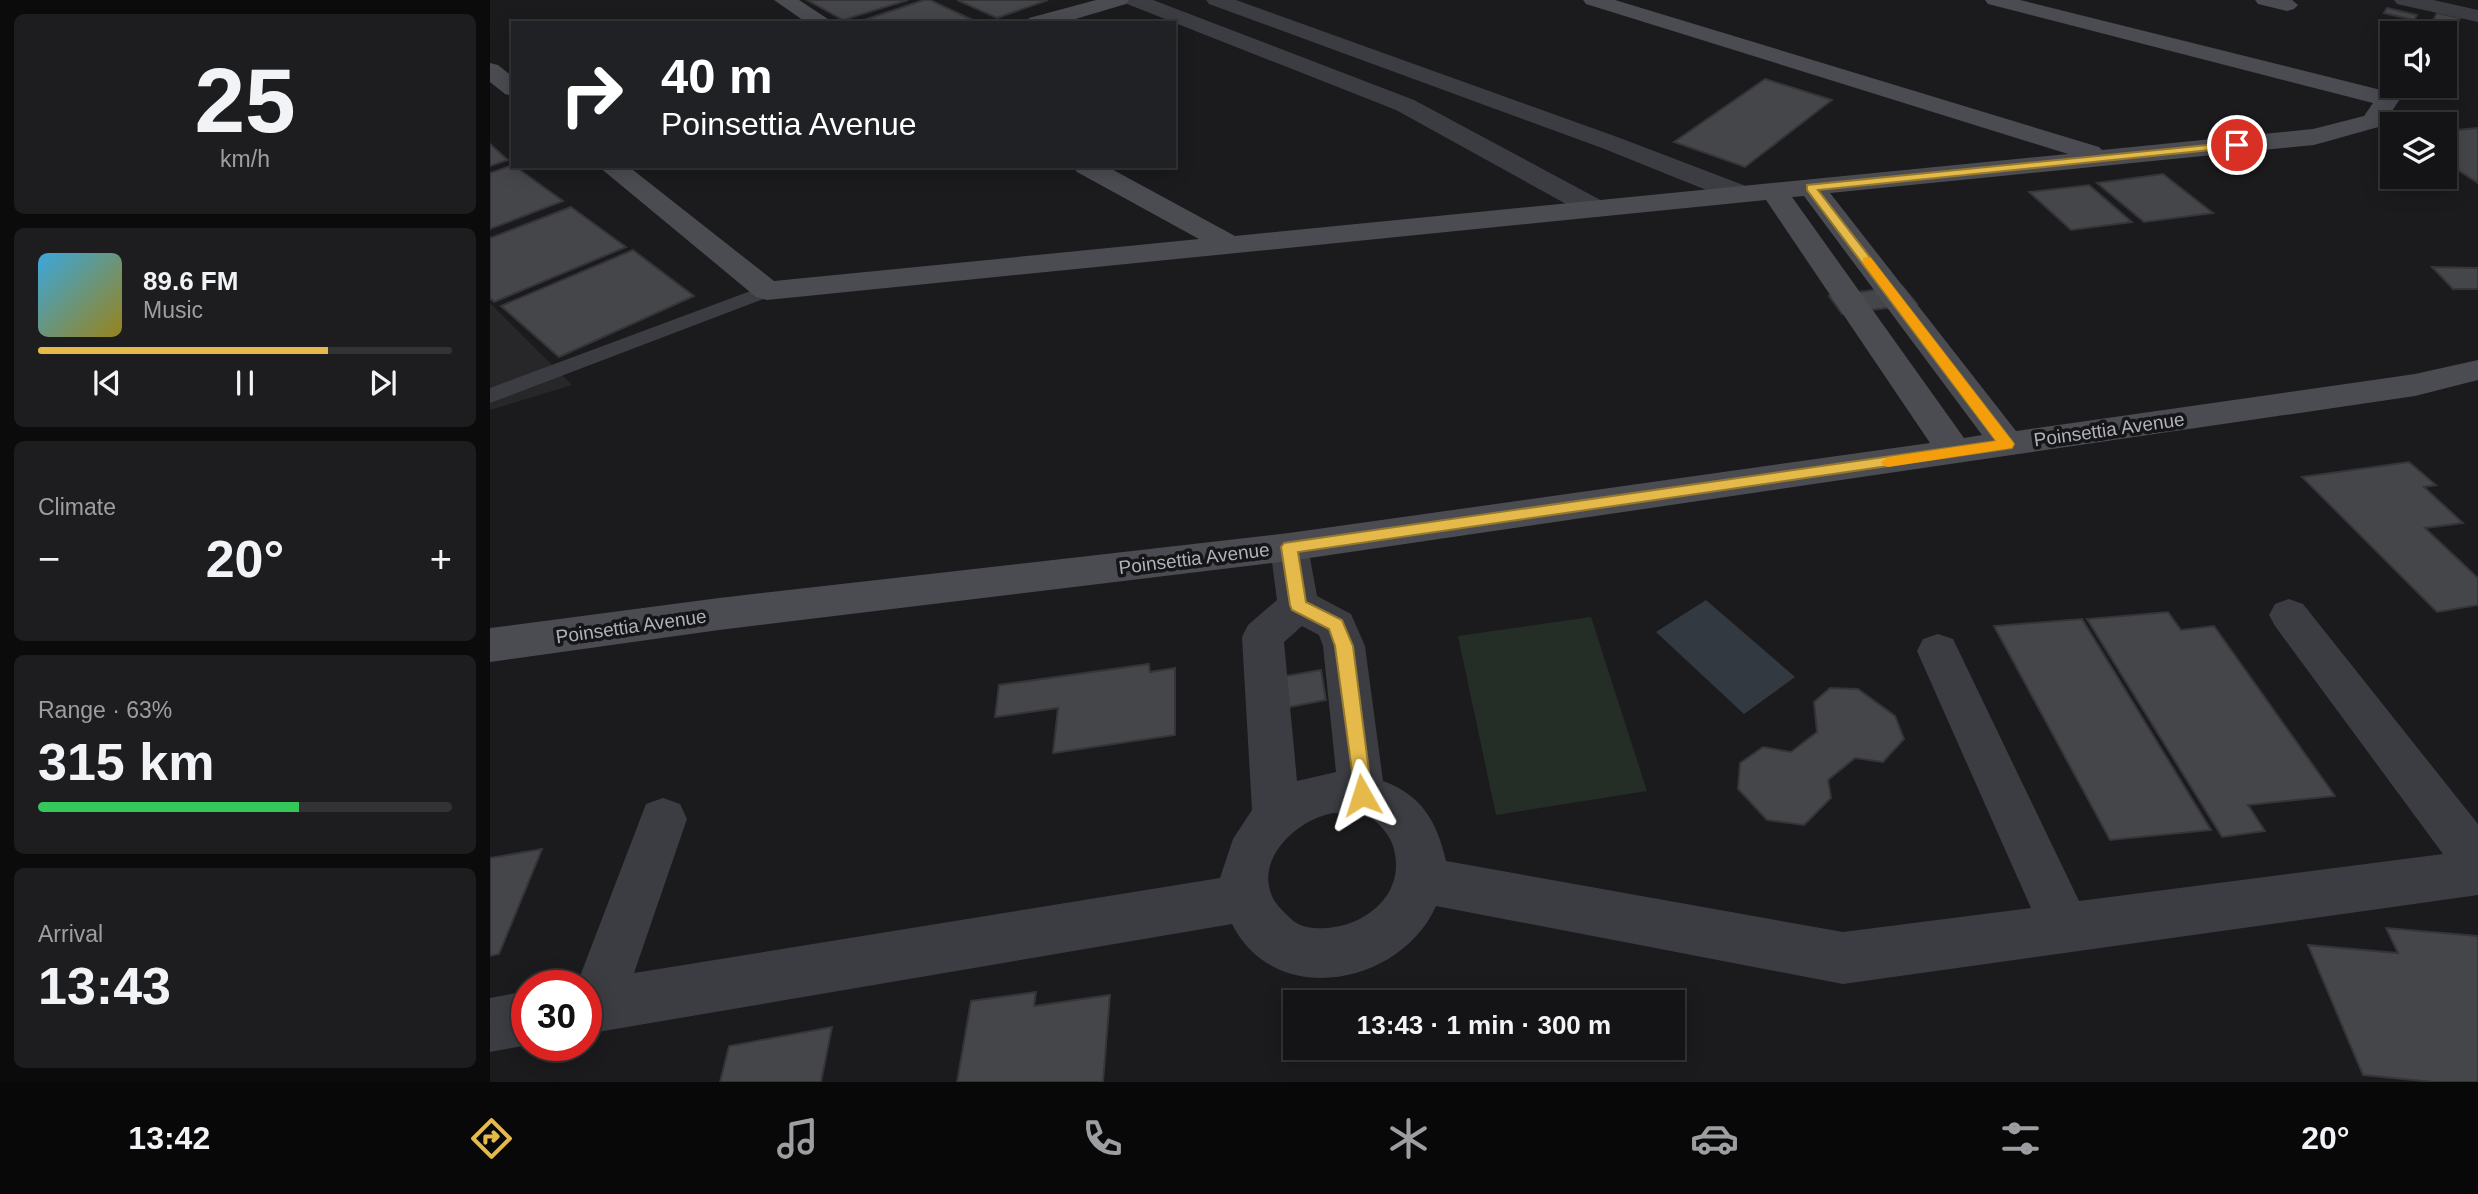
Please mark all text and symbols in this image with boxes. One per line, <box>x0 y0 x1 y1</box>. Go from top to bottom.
map controls <box>2380 21 2457 189</box>
button: sound <box>2380 21 2457 98</box>
icon: right <box>546 49 637 140</box>
text: 40 m <box>661 49 773 103</box>
text: 25 <box>194 50 296 151</box>
text: Poinsettia Avenue <box>661 106 917 142</box>
button: layers <box>2380 112 2457 189</box>
pin <box>2207 115 2267 175</box>
icon: arrive <box>2218 126 2256 164</box>
text: km/h <box>220 146 270 172</box>
text: 89.6 FM <box>143 266 238 296</box>
text: Music <box>143 297 203 323</box>
icon: previous <box>88 364 126 402</box>
icon: pause <box>226 364 264 402</box>
icon: next <box>364 364 402 402</box>
street label: Poinsettia Avenue <box>2032 409 2186 450</box>
text: Climate <box>38 494 116 520</box>
text: 20° <box>206 530 284 588</box>
text: − <box>38 538 60 580</box>
text: + <box>430 538 452 580</box>
street label: Poinsettia Avenue <box>1117 539 1271 578</box>
street label: Poinsettia Avenue <box>554 606 708 647</box>
text: Range · 63% <box>38 697 172 723</box>
text: 315 km <box>38 733 214 791</box>
position arrow <box>1325 758 1399 832</box>
text: Arrival <box>38 921 103 947</box>
text: 13:43 <box>38 957 171 1015</box>
speed limit sign: 30 <box>511 970 602 1061</box>
text: 13:43 · 1 min · 300 m <box>1357 1010 1611 1040</box>
icon: directions <box>467 1114 516 1163</box>
icon: music <box>773 1114 822 1163</box>
icon: phone <box>1078 1114 1127 1163</box>
icon: climate <box>1384 1114 1433 1163</box>
icon: car <box>1690 1114 1739 1163</box>
icon: filters <box>1996 1114 2045 1163</box>
text: 13:42 <box>128 1120 210 1156</box>
text: 20° <box>2301 1120 2350 1156</box>

